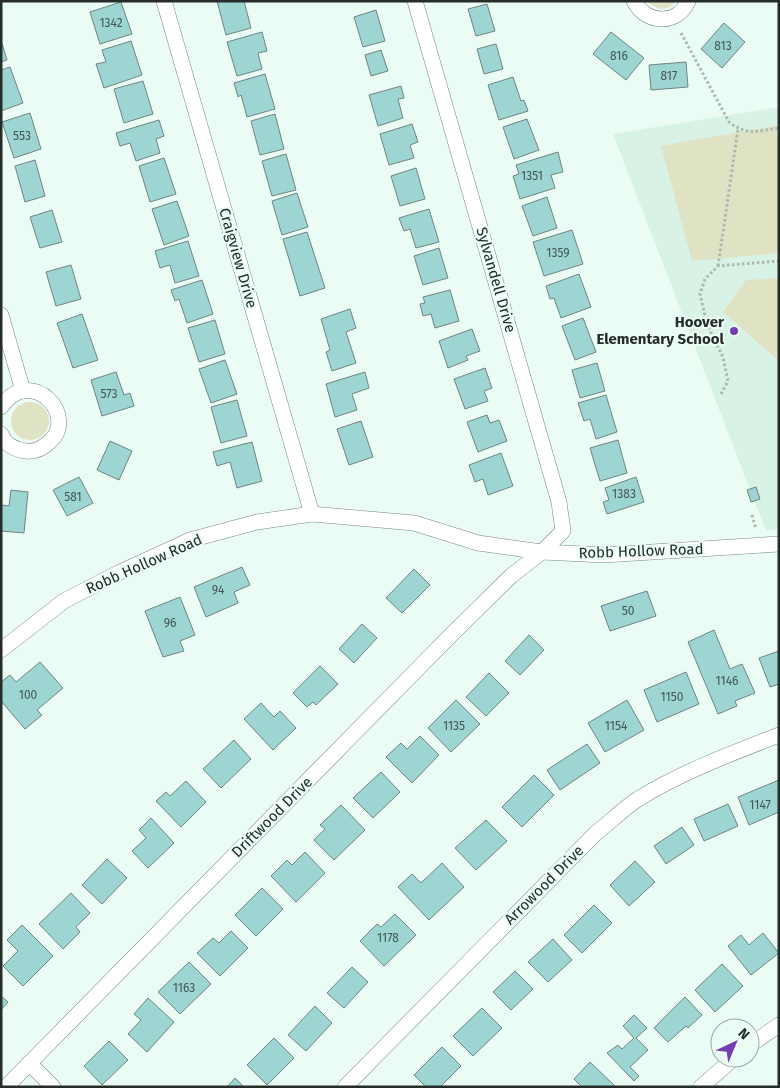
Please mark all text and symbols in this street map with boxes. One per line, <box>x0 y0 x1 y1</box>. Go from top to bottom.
house number: 1342 <box>99 16 123 30</box>
house number: 813 <box>714 39 732 53</box>
house number: 816 <box>610 49 628 63</box>
house number: 817 <box>661 69 677 83</box>
house number: 553 <box>13 129 31 143</box>
house number: 1351 <box>521 169 543 183</box>
street label: Craigview Drive <box>215 206 261 310</box>
street label: Sylvandell Drive <box>472 225 520 335</box>
house number: 1359 <box>546 246 570 260</box>
place label: Hoover Elementary School <box>596 313 725 348</box>
marker: Hoover Elementary School <box>728 325 740 337</box>
house number: 573 <box>101 387 117 401</box>
house number: 1383 <box>612 487 636 501</box>
house number: 581 <box>64 490 82 504</box>
street label: Robb Hollow Road <box>83 530 205 598</box>
street label: Robb Hollow Road <box>578 540 704 562</box>
house number: 94 <box>212 583 225 597</box>
house number: 50 <box>622 604 635 618</box>
house number: 96 <box>164 616 176 630</box>
house number: 1146 <box>715 674 739 688</box>
house number: 100 <box>19 688 38 702</box>
house number: 1150 <box>661 690 684 704</box>
house number: 1135 <box>443 719 465 733</box>
house number: 1154 <box>605 719 628 733</box>
street label: Driftwood Drive <box>228 773 316 861</box>
house number: 1147 <box>749 798 771 812</box>
street label: Arrowood Drive <box>501 842 587 928</box>
house number: 1178 <box>377 931 399 945</box>
house number: 1163 <box>173 981 195 995</box>
north arrow <box>710 1018 760 1068</box>
text: N <box>734 1025 753 1043</box>

